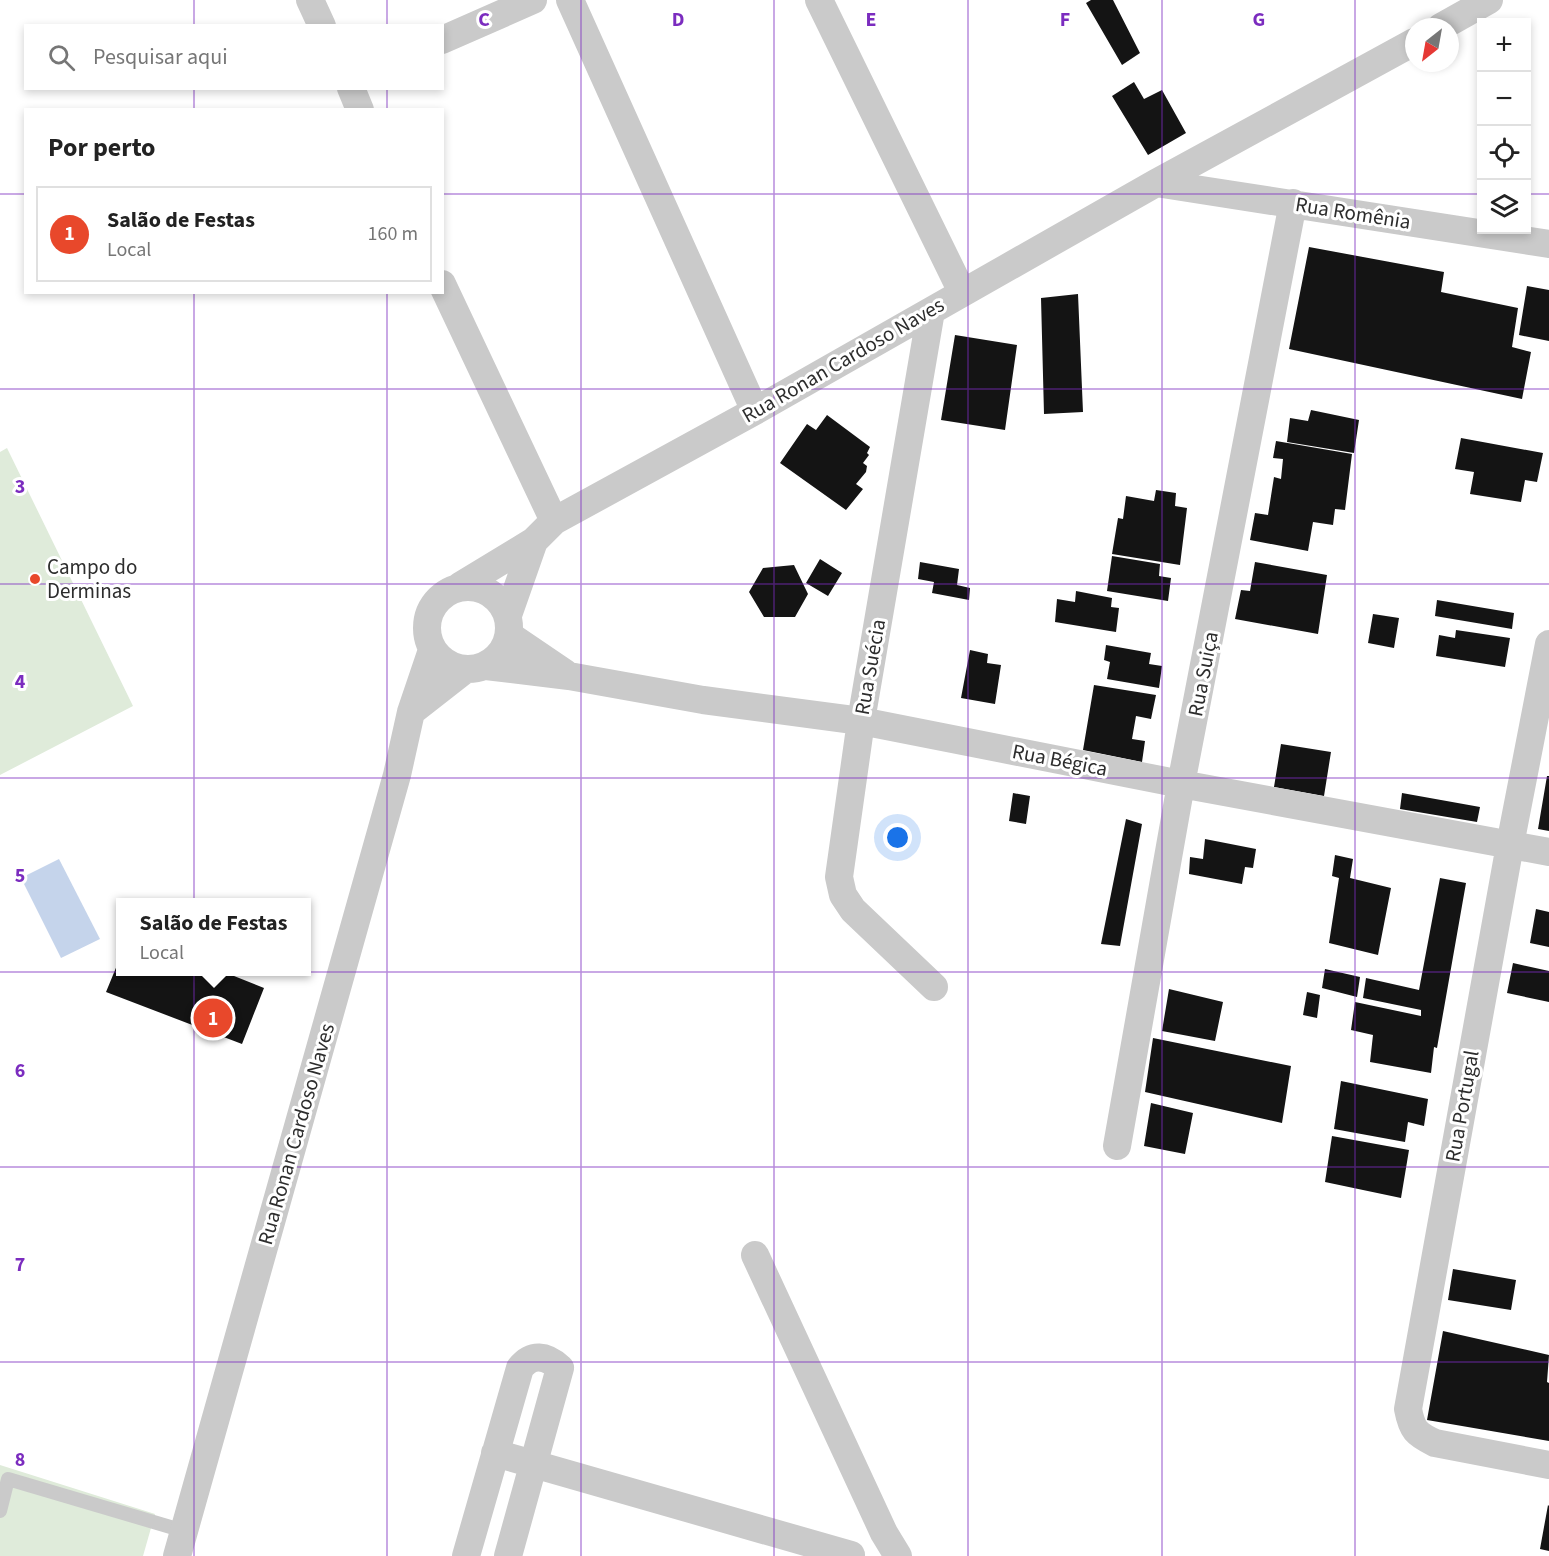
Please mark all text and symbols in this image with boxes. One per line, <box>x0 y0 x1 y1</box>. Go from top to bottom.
text: C <box>478 6 490 34</box>
text: D <box>672 6 684 34</box>
text: E <box>866 6 876 34</box>
text: F <box>1060 6 1070 34</box>
text: G <box>1253 6 1265 34</box>
north arrow <box>1405 18 1459 72</box>
map controls <box>1477 18 1531 234</box>
button: + <box>1477 18 1531 72</box>
search box <box>24 24 444 90</box>
icon: search <box>45 41 78 74</box>
text: Pesquisar aqui <box>93 41 228 73</box>
button: − <box>1477 72 1531 126</box>
button: locate <box>1477 126 1531 180</box>
text: Por perto <box>48 129 156 166</box>
button: layers <box>1477 180 1531 234</box>
street label: Rua Romênia <box>1293 189 1413 237</box>
text: Salão de Festas <box>107 204 255 236</box>
text: 1 <box>64 220 75 248</box>
text: 160 m <box>368 220 418 248</box>
text: Local <box>107 236 151 264</box>
street label: Rua Ronan Cardoso Naves <box>736 290 950 430</box>
text: 3 <box>15 473 25 501</box>
place label: Campo do Derminas <box>47 552 137 606</box>
marker: Campo do Derminas <box>28 572 42 586</box>
street label: Rua Suécia <box>847 617 893 717</box>
street label: Rua Suiça <box>1180 629 1226 719</box>
text: 4 <box>15 668 26 696</box>
street label: Rua Bégica <box>1010 736 1110 784</box>
your location <box>883 823 912 852</box>
text: 5 <box>15 862 25 890</box>
popup <box>116 898 311 976</box>
text: Salão de Festas <box>140 907 287 939</box>
text: Local <box>140 939 184 967</box>
pin: 1 <box>194 996 232 1040</box>
street label: Rua Ronan Cardoso Naves <box>250 1020 342 1248</box>
street label: Rua Portugal <box>1437 1048 1487 1164</box>
text: 6 <box>15 1057 25 1085</box>
text: 7 <box>15 1251 25 1279</box>
text: 8 <box>15 1446 25 1474</box>

